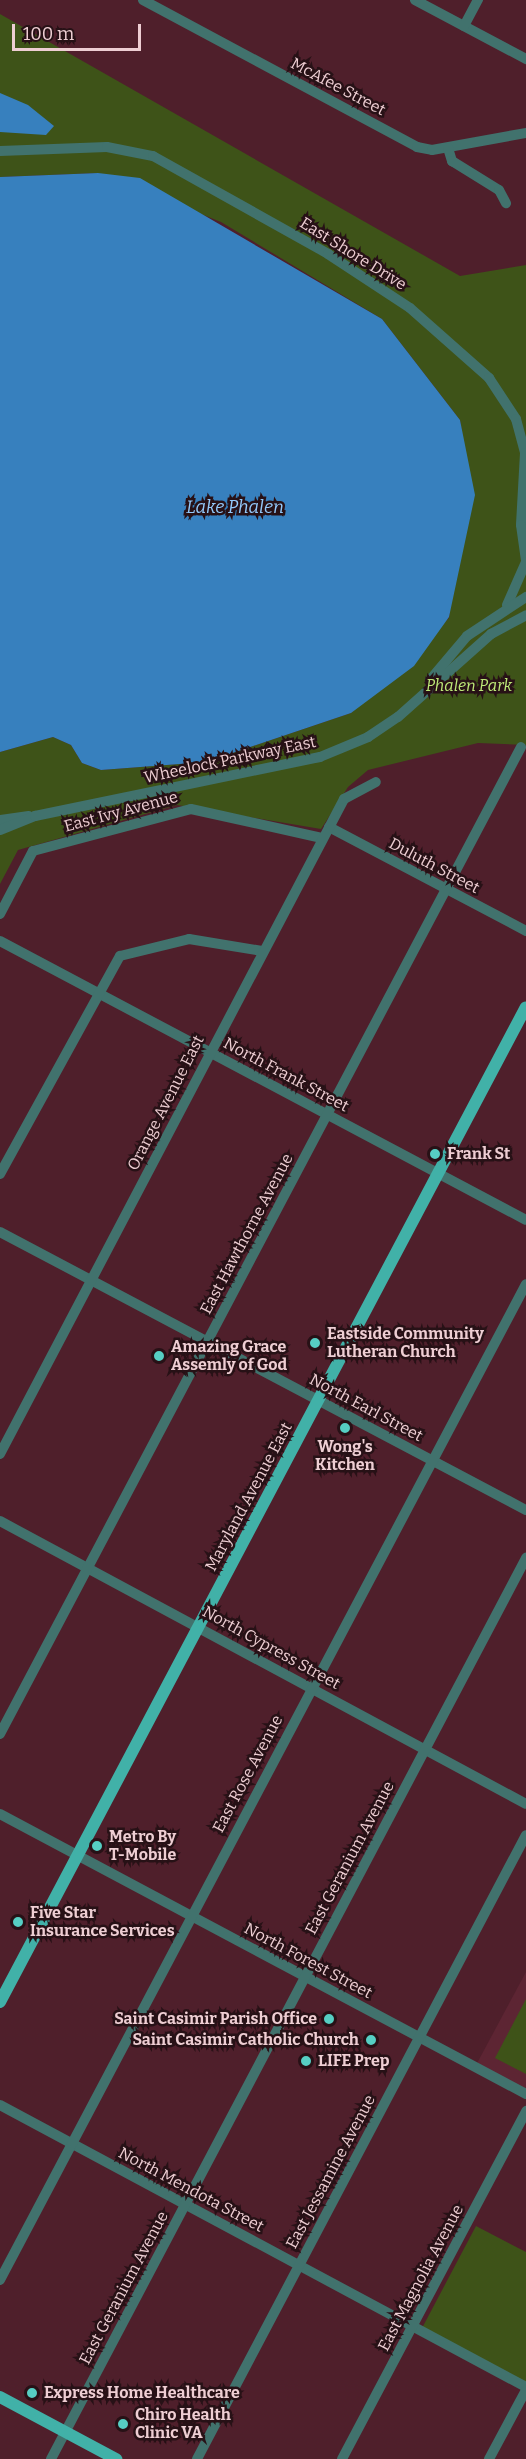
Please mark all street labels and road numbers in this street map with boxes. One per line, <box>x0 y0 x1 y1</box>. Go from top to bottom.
street label: McAfee Street <box>287 54 389 120</box>
street label: East Shore Drive <box>296 214 410 294</box>
street label: Wheelock Parkway East <box>142 732 318 788</box>
street label: East Ivy Avenue <box>62 788 180 836</box>
street label: Duluth Street <box>385 834 483 898</box>
street label: Orange Avenue East <box>124 1032 208 1174</box>
street label: North Frank Street <box>220 1034 352 1116</box>
street label: East Hawthorne Avenue <box>197 1151 297 1317</box>
street label: North Earl Street <box>306 1370 426 1446</box>
street label: Maryland Avenue East <box>202 1419 296 1575</box>
street label: North Cypress Street <box>199 1602 343 1694</box>
street label: East Rose Avenue <box>209 1712 287 1836</box>
street label: East Geranium Avenue <box>302 1778 398 1938</box>
street label: North Forest Street <box>241 1919 375 2003</box>
street label: East Jessamine Avenue <box>282 2092 380 2252</box>
street label: North Mendota Street <box>115 2144 267 2236</box>
street label: East Magnolia Avenue <box>374 2201 468 2355</box>
street label: East Geranium Avenue <box>76 2208 172 2368</box>

